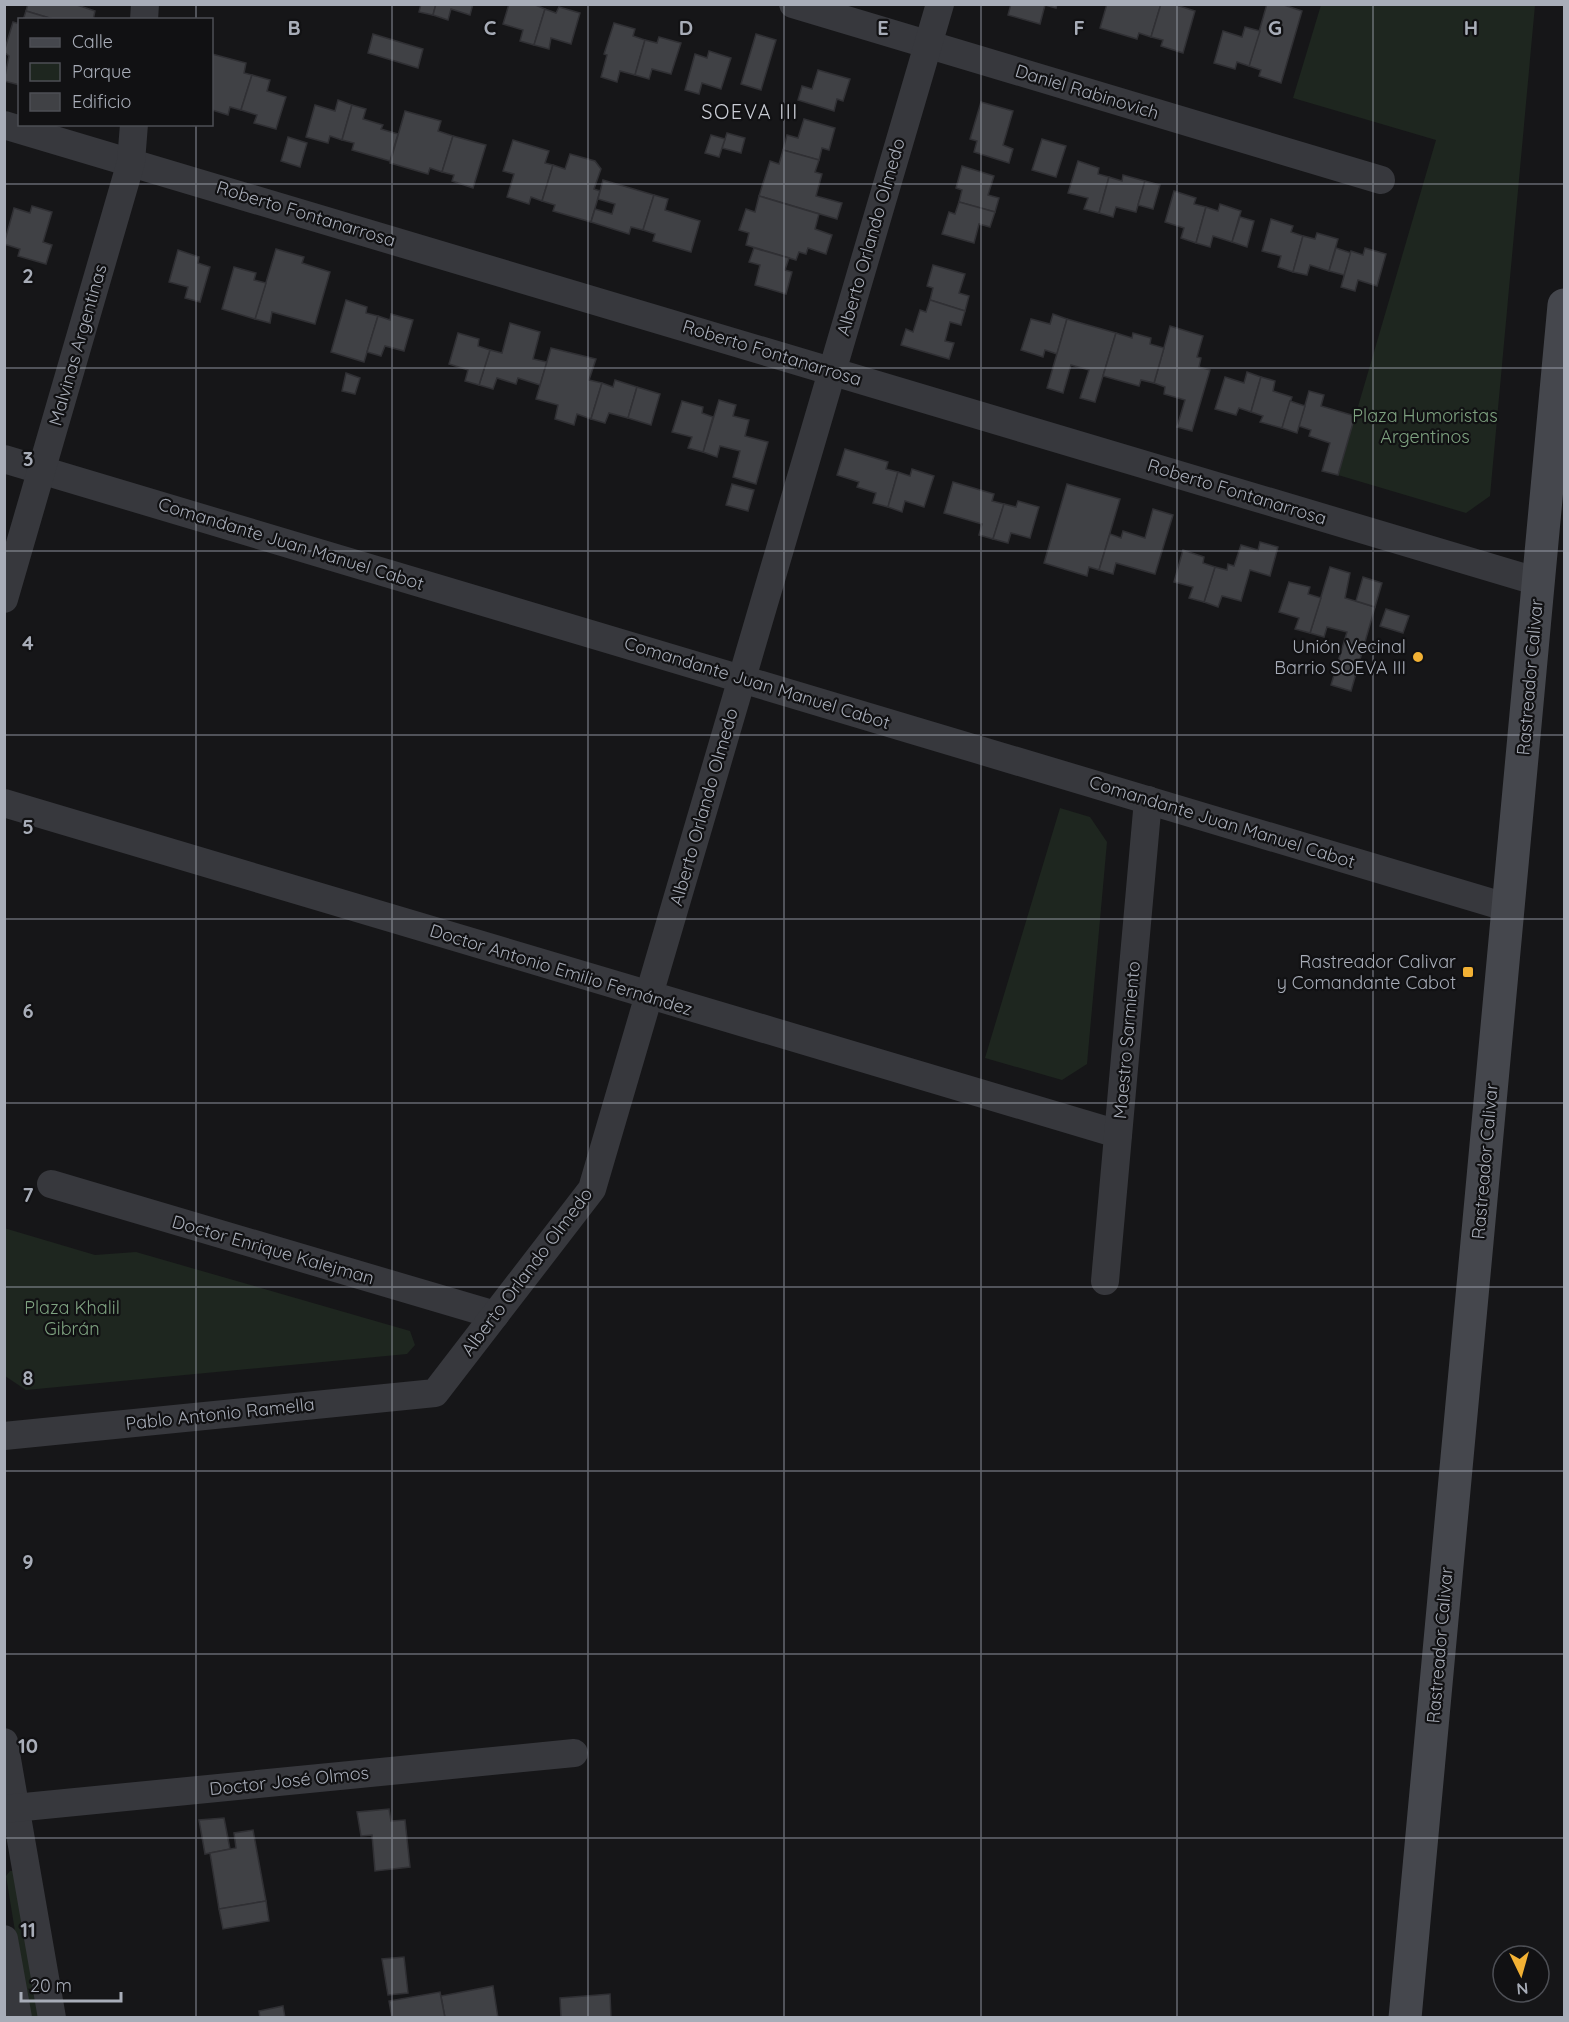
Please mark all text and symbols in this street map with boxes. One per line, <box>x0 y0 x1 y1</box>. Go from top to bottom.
text: B <box>287 15 301 40</box>
text: C <box>484 15 497 40</box>
text: D <box>679 15 693 40</box>
text: E <box>877 15 889 40</box>
text: F <box>1073 15 1085 40</box>
text: G <box>1268 15 1282 40</box>
text: H <box>1464 15 1478 40</box>
legend <box>18 18 213 126</box>
text: Calle <box>72 30 113 53</box>
street label: Daniel Rabinovich <box>1012 59 1162 124</box>
text: Parque <box>72 60 131 83</box>
text: Edificio <box>72 90 131 113</box>
district label: SOEVA III <box>701 99 799 124</box>
street label: Alberto Orlando Olmedo <box>831 135 910 338</box>
street label: Roberto Fontanarrosa <box>214 175 398 252</box>
street label: Malvinas Argentinas <box>43 261 112 428</box>
text: 2 <box>22 263 34 288</box>
street label: Roberto Fontanarrosa <box>680 314 864 391</box>
park label: Plaza Humoristas Argentinos <box>1352 404 1498 448</box>
text: 3 <box>23 446 33 471</box>
street label: Roberto Fontanarrosa <box>1145 453 1329 530</box>
street label: Comandante Juan Manuel Cabot <box>156 492 427 595</box>
street label: Rastreador Calivar <box>1511 598 1548 756</box>
text: 4 <box>22 630 34 655</box>
street label: Comandante Juan Manuel Cabot <box>622 631 893 734</box>
place label: Unión Vecinal Barrio SOEVA III <box>1274 635 1406 679</box>
marker: Unión Vecinal Barrio SOEVA III <box>1411 650 1425 664</box>
street label: Alberto Orlando Olmedo <box>664 705 743 908</box>
street label: Comandante Juan Manuel Cabot <box>1087 770 1358 873</box>
text: 5 <box>22 814 34 839</box>
street label: Doctor Antonio Emilio Fernández <box>427 919 695 1021</box>
place label: Rastreador Calivar y Comandante Cabot <box>1277 950 1456 994</box>
street label: Maestro Sarmiento <box>1108 960 1145 1120</box>
marker: Rastreador Calivar y Comandante Cabot <box>1461 965 1475 979</box>
text: 6 <box>22 998 34 1023</box>
street label: Rastreador Calivar <box>1466 1082 1503 1240</box>
text: 7 <box>23 1182 34 1207</box>
street label: Alberto Orlando Olmedo <box>456 1183 597 1360</box>
street label: Doctor Enrique Kalejman <box>169 1210 377 1289</box>
park label: Plaza Khalil Gibrán <box>24 1296 120 1340</box>
text: 8 <box>23 1365 34 1390</box>
street label: Pablo Antonio Ramella <box>124 1392 316 1435</box>
text: 9 <box>22 1549 34 1574</box>
street label: Rastreador Calivar <box>1421 1566 1458 1724</box>
text: 10 <box>18 1733 38 1758</box>
street label: Doctor José Olmos <box>208 1761 370 1800</box>
text: 11 <box>20 1917 36 1942</box>
north arrow <box>1491 1944 1551 2004</box>
scale bar <box>21 1965 122 2003</box>
text: 20 m <box>30 1974 72 1997</box>
text: N <box>1516 1978 1529 1999</box>

